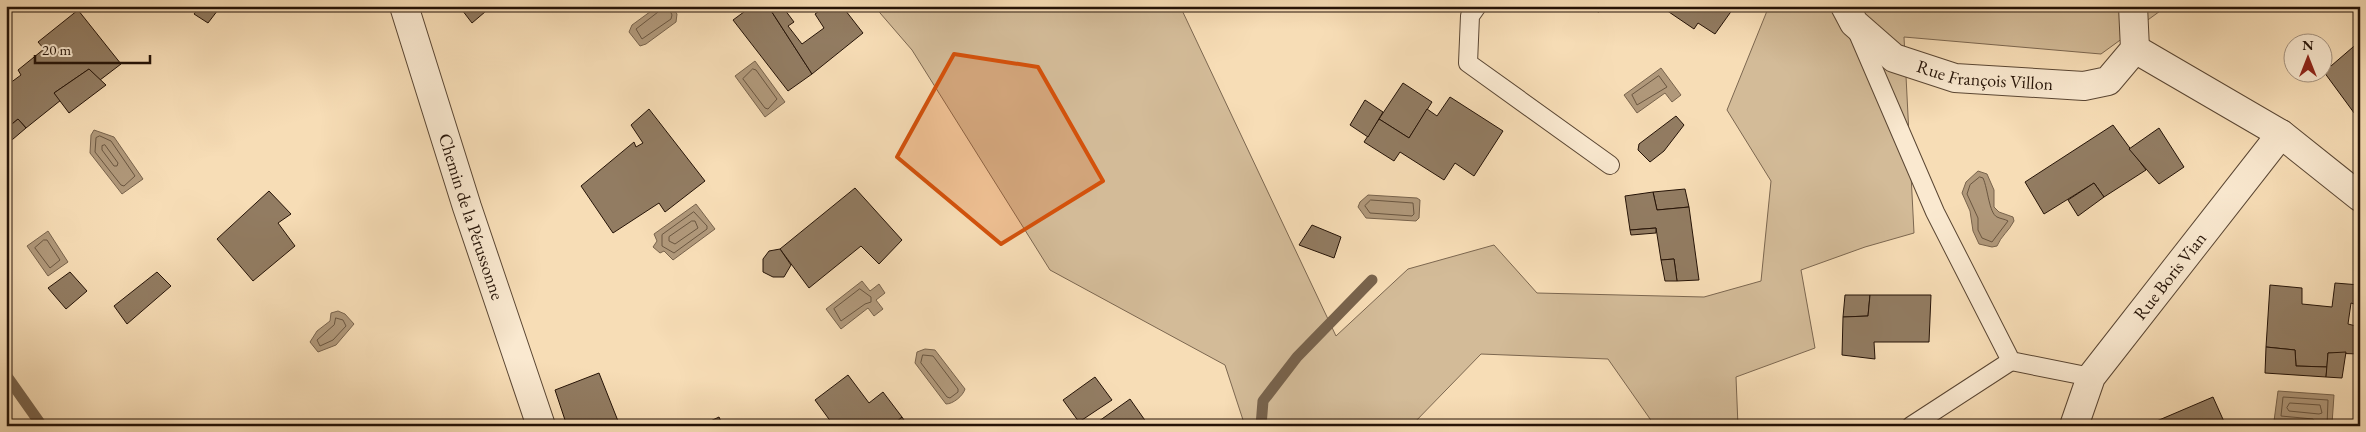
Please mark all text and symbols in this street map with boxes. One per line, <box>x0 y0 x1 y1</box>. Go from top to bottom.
scale bar <box>35 32 150 64</box>
north arrow <box>2284 32 2334 82</box>
text: N <box>2302 36 2314 54</box>
text: 20 m <box>42 40 71 59</box>
street label: Rue François Villon <box>1914 54 2054 95</box>
street label: Chemin de la Pérussonne <box>434 130 509 303</box>
street label: Rue Boris Vian <box>2128 227 2211 324</box>

